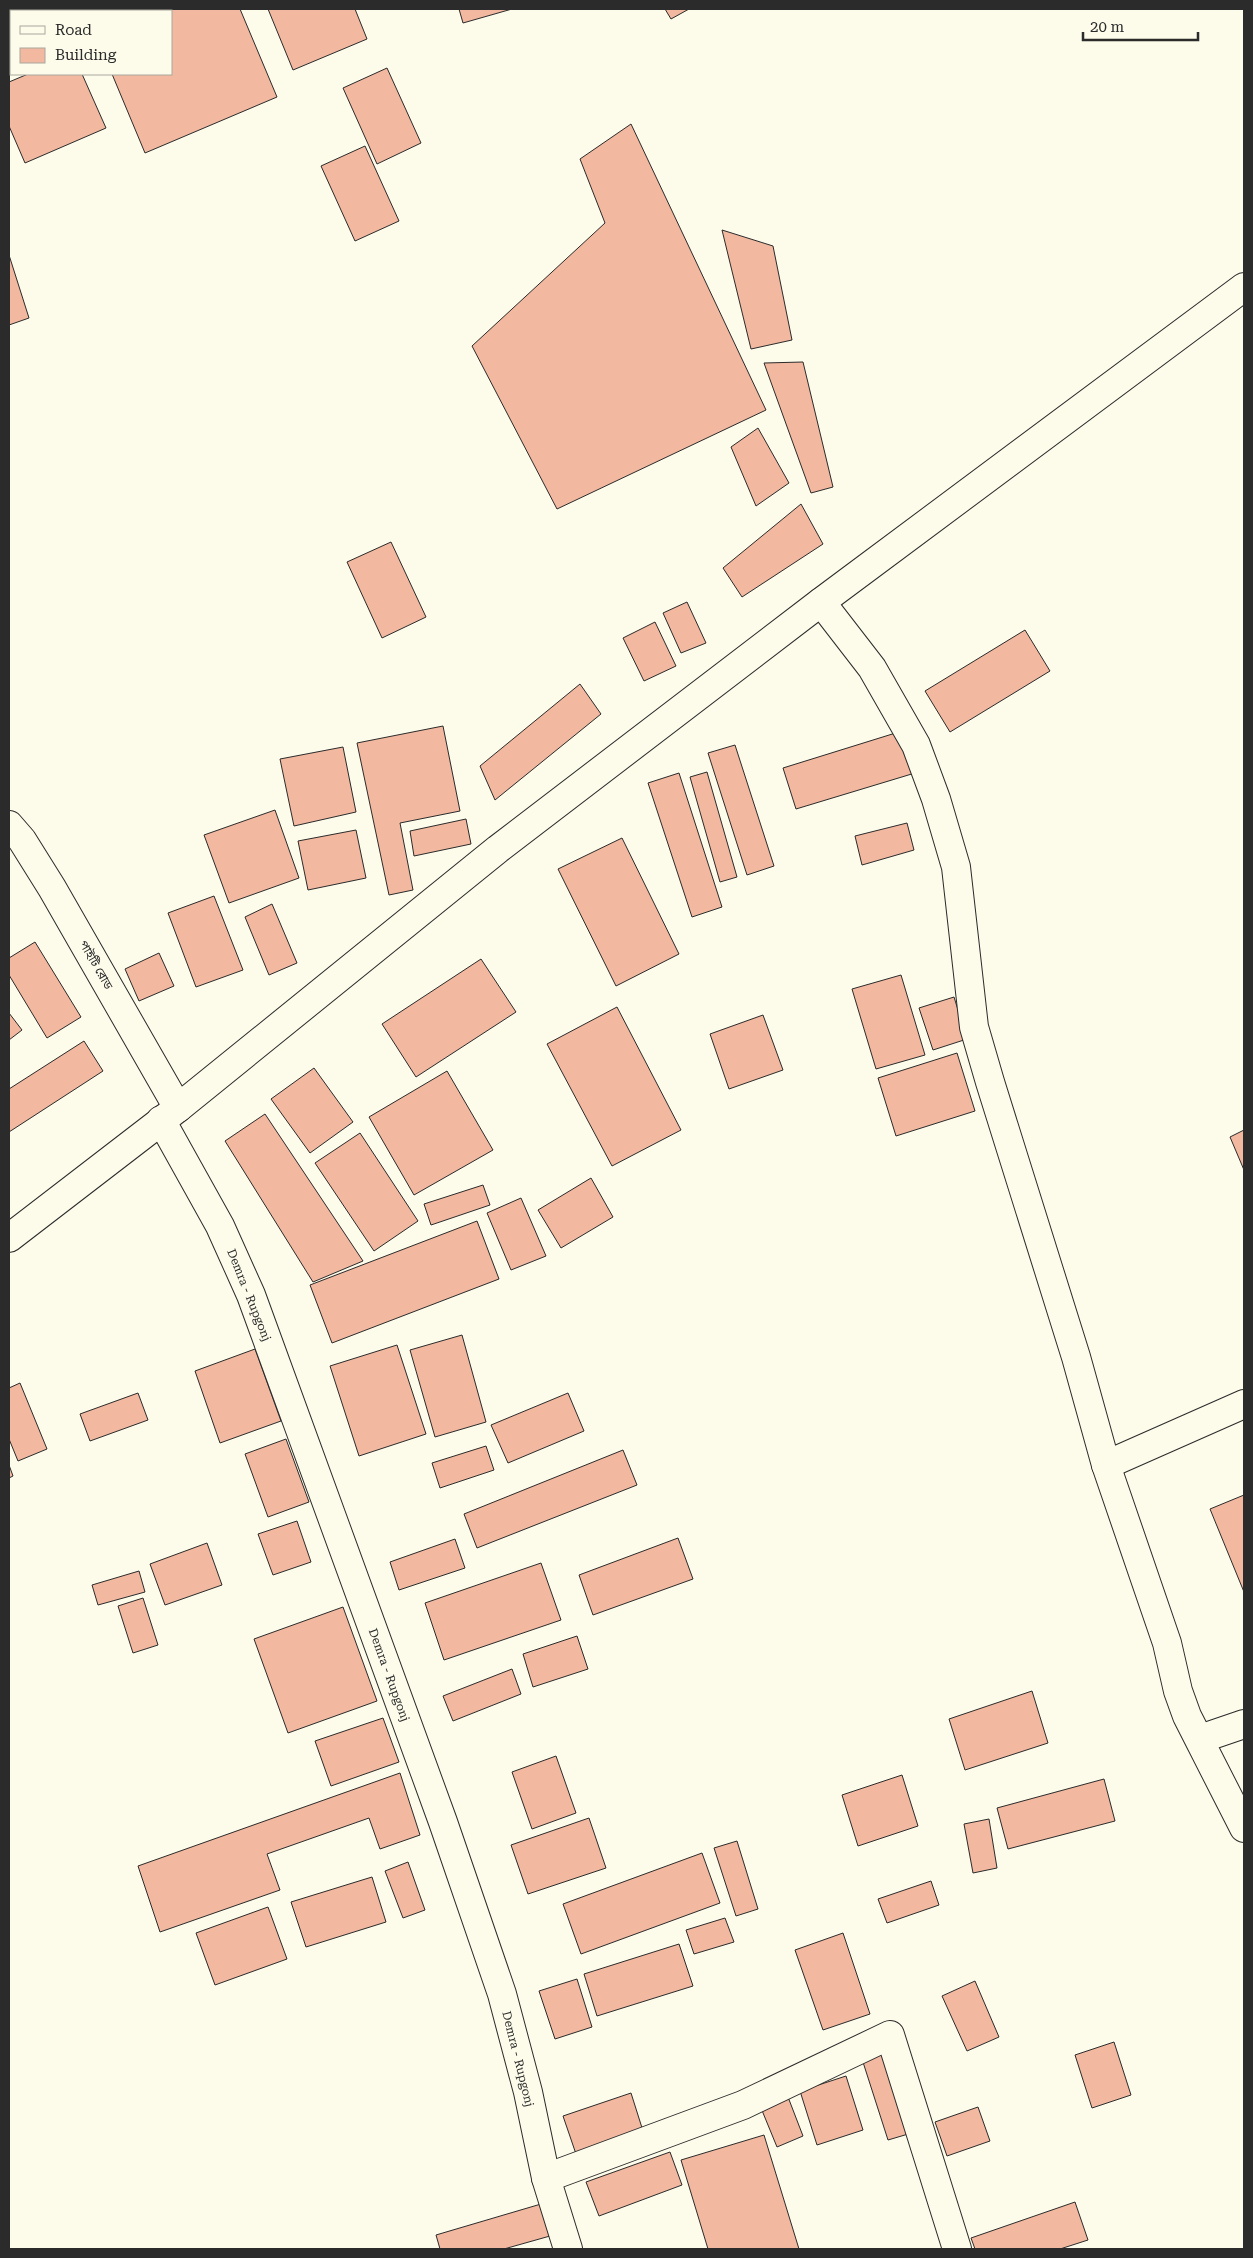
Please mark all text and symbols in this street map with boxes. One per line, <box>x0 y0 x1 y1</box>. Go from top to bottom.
legend <box>10 10 172 75</box>
scale bar <box>1083 10 1198 42</box>
text: 20 m <box>1090 18 1125 36</box>
text: Road <box>55 21 92 39</box>
text: Building <box>55 46 117 64</box>
street label: পাইটি রোড <box>76 938 117 992</box>
street label: Demra - Rupgonj <box>224 1247 274 1343</box>
street label: Demra - Rupgonj <box>366 1627 412 1723</box>
street label: Demra - Rupgonj <box>499 2010 537 2108</box>

